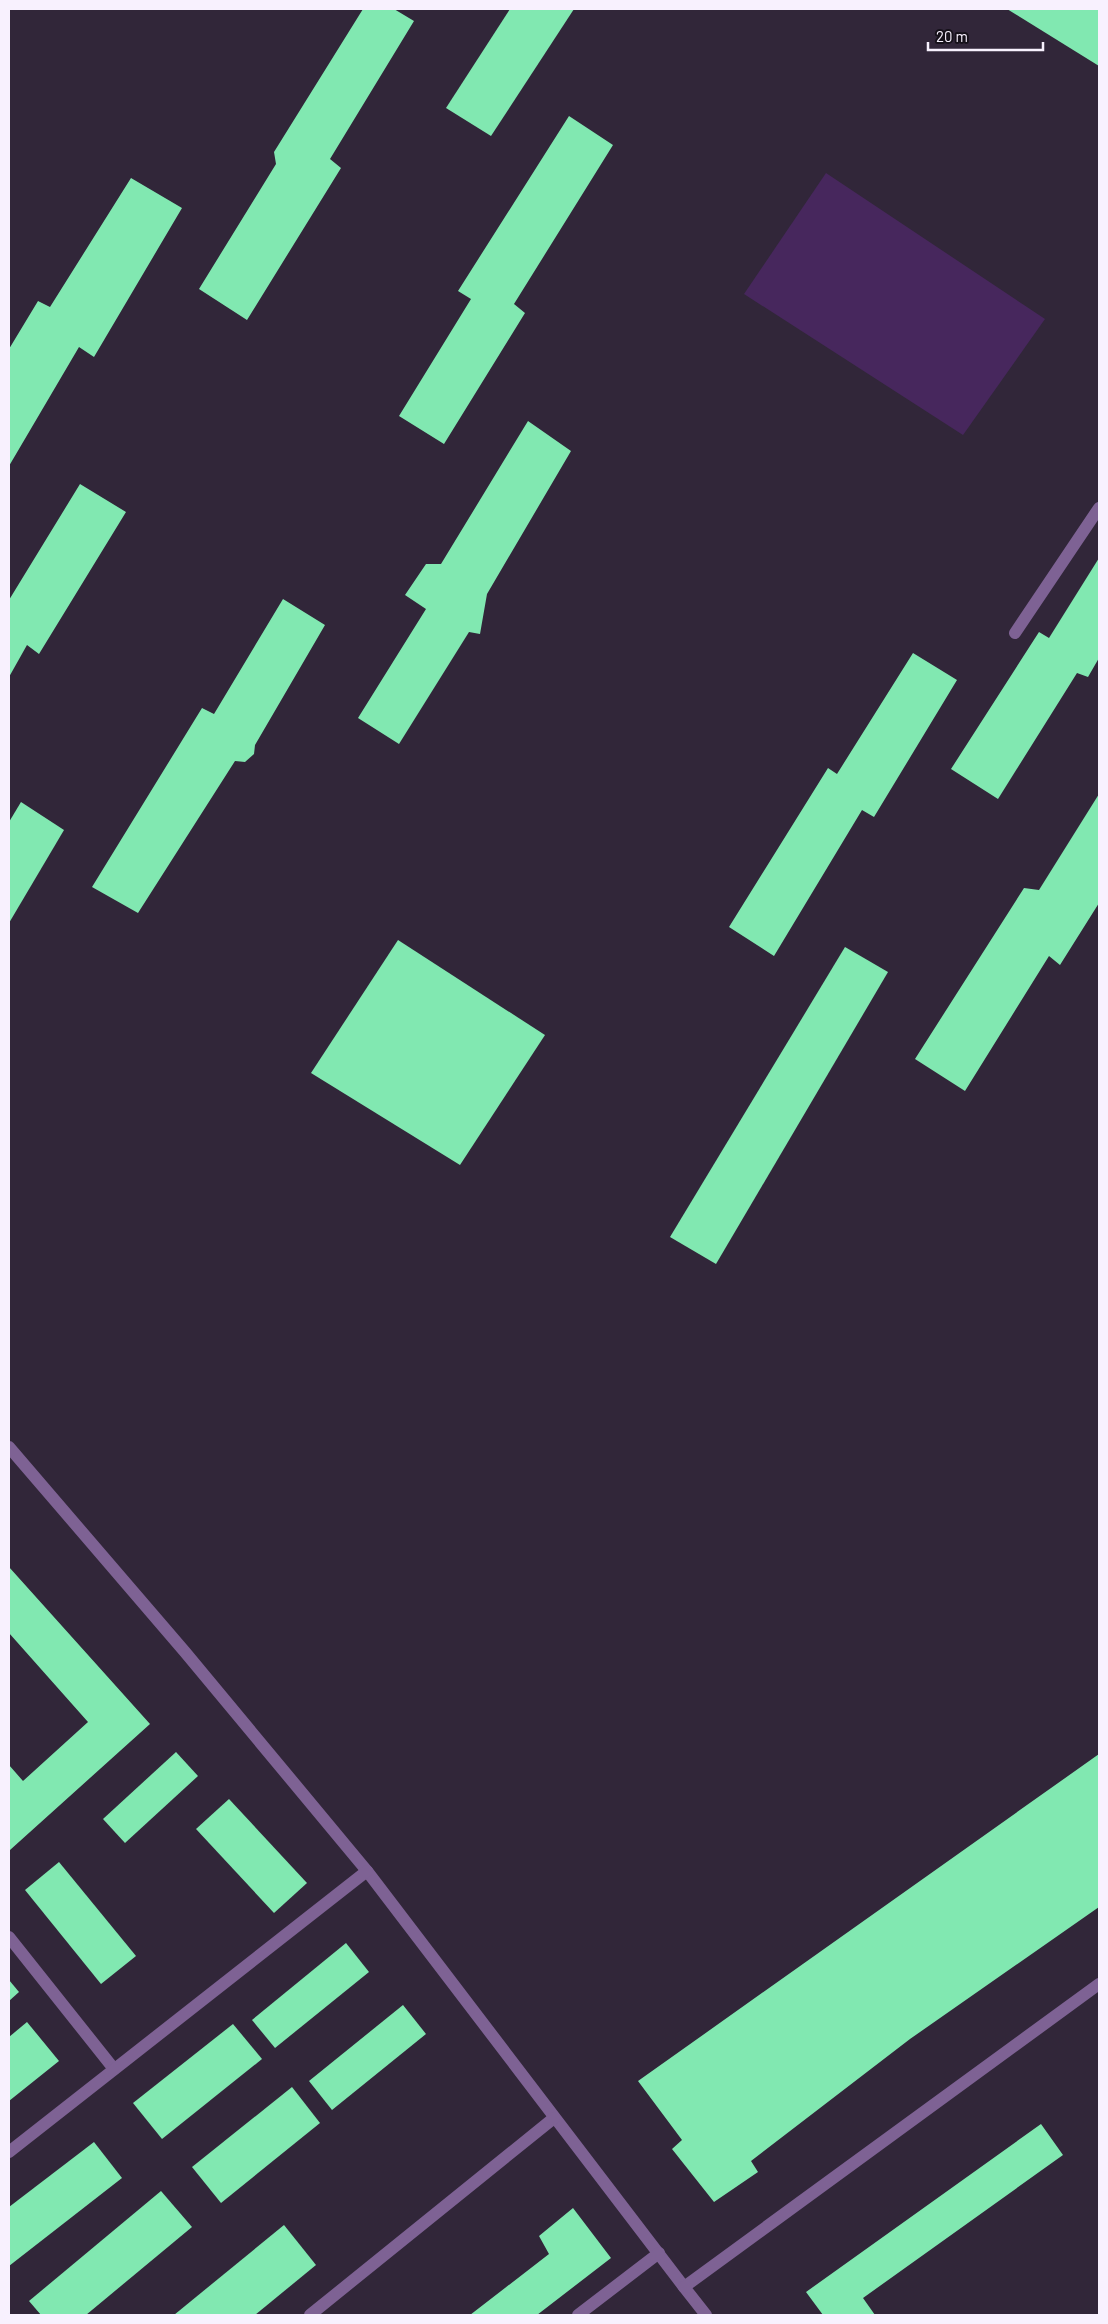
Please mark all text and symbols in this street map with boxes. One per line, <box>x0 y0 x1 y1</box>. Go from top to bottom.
scale bar <box>928 20 1043 52</box>
text: 20 m <box>936 27 968 45</box>

